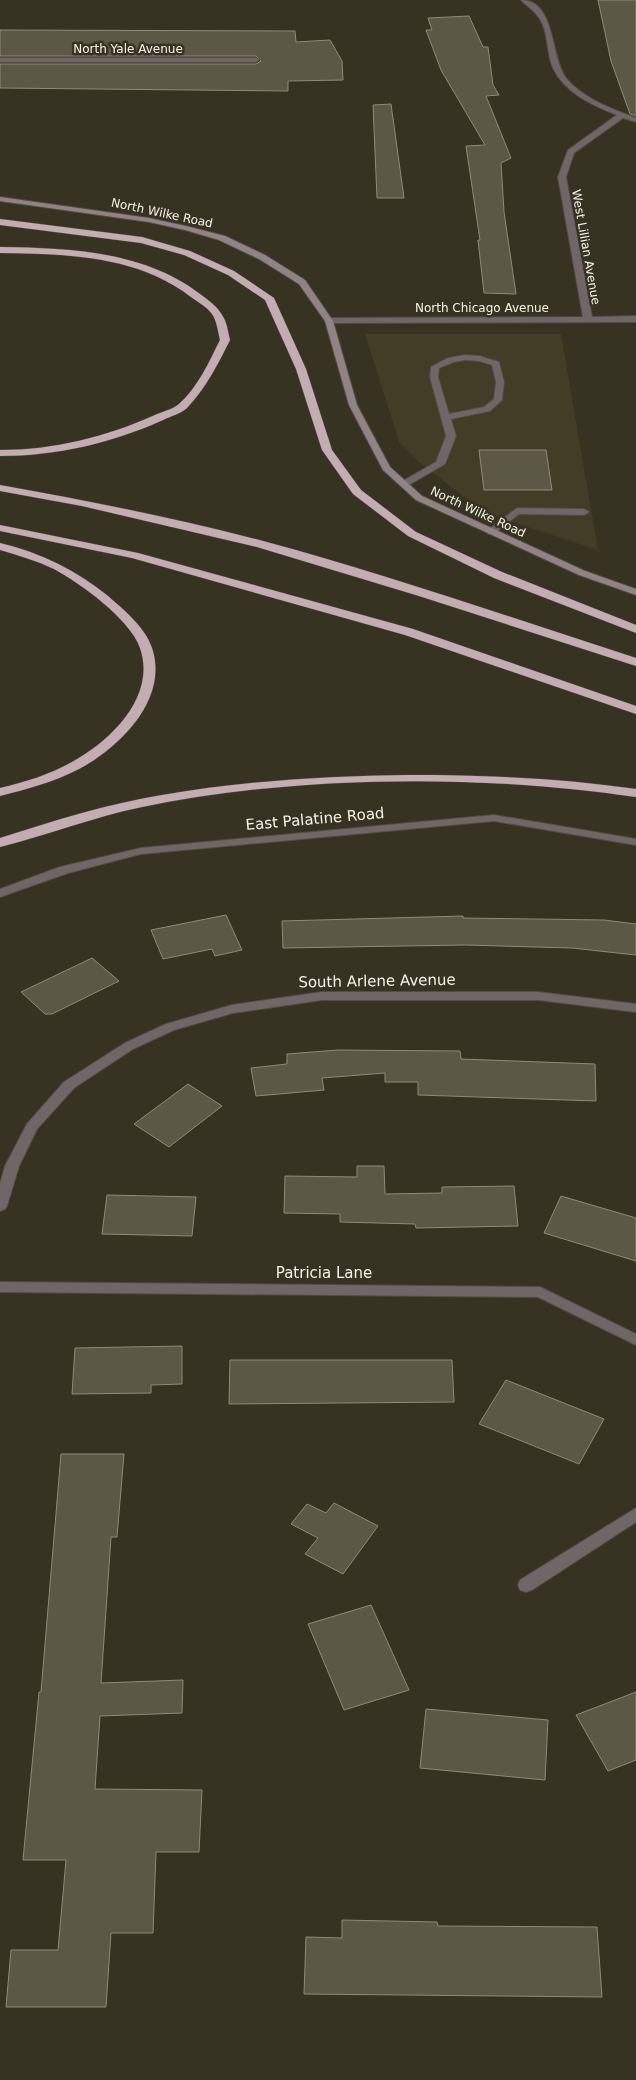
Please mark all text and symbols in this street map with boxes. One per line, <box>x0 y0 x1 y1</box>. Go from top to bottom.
street label: North Yale Avenue <box>73 42 183 56</box>
street label: West Lillian Avenue <box>569 188 603 306</box>
street label: North Wilke Road <box>110 195 214 231</box>
street label: North Chicago Avenue <box>415 301 549 315</box>
street label: North Wilke Road <box>428 484 528 540</box>
street label: East Palatine Road <box>245 804 385 834</box>
street label: South Arlene Avenue <box>298 971 456 991</box>
street label: Patricia Lane <box>276 1264 372 1282</box>

